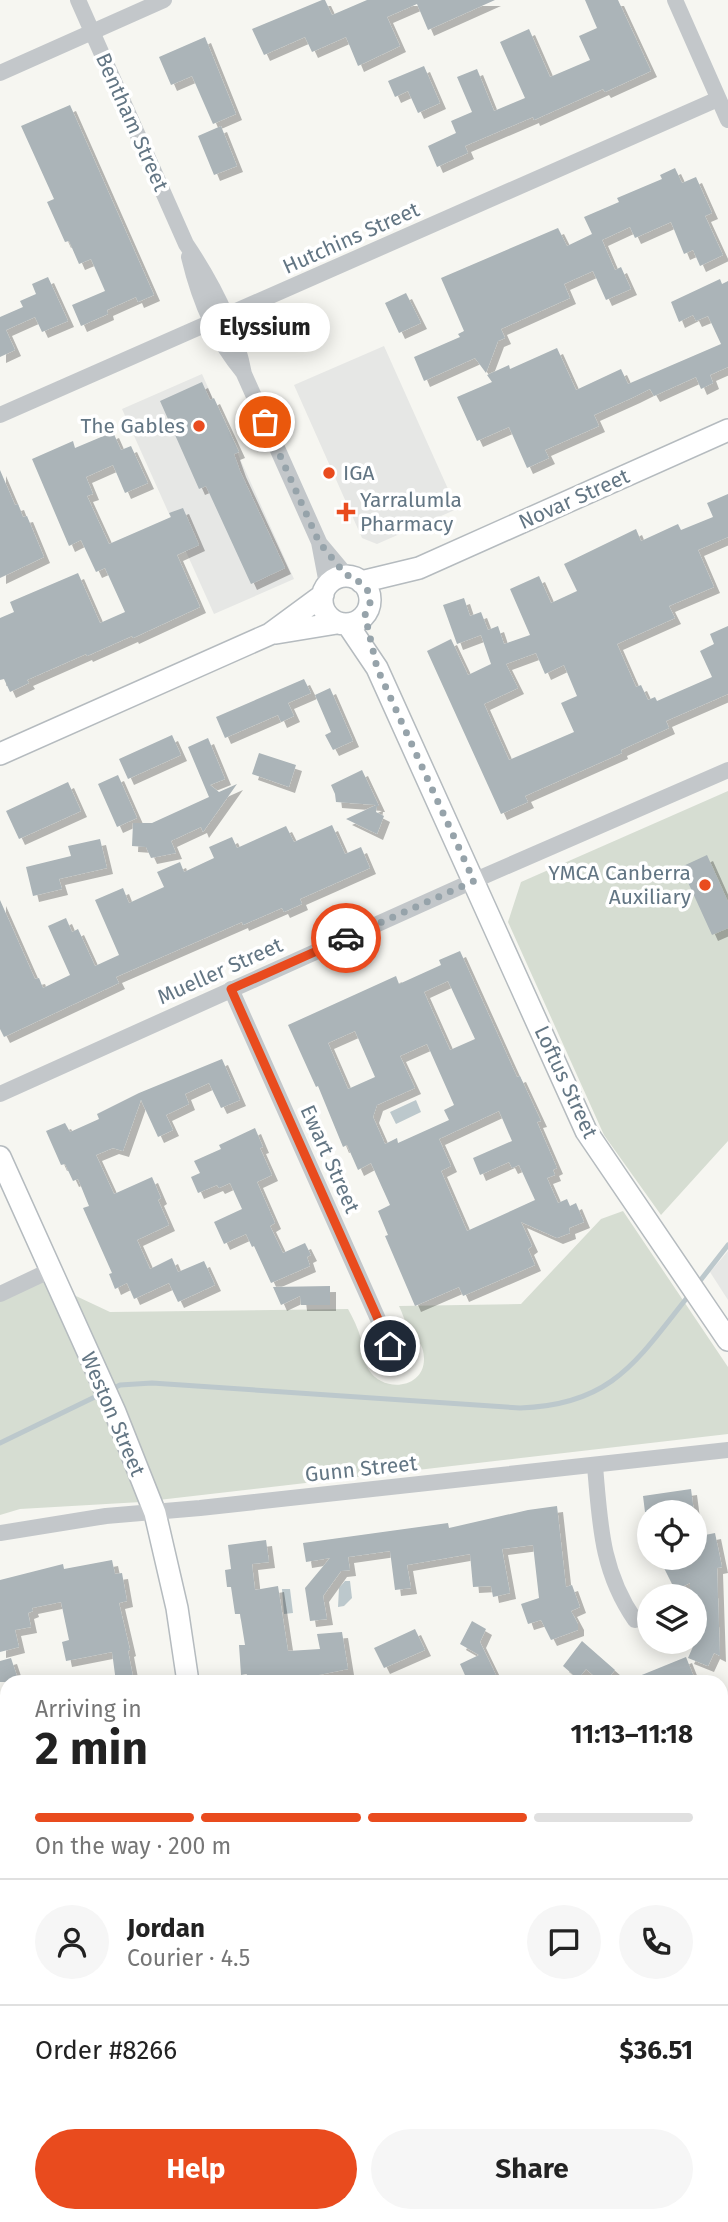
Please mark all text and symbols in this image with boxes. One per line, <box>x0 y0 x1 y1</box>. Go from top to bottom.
street label: Bentham Street <box>90 49 174 195</box>
street label: Hutchins Street <box>279 196 424 280</box>
callout: Elyssium <box>200 303 330 352</box>
text: Elyssium <box>219 313 311 341</box>
pin <box>235 392 295 452</box>
icon: bag <box>246 403 284 441</box>
place label: The Gables <box>80 413 185 439</box>
marker: The Gables <box>191 418 207 434</box>
place label: IGA <box>343 460 374 486</box>
street label: Novar Street <box>515 463 634 535</box>
marker: IGA <box>321 465 337 481</box>
place label: Yarralumla Pharmacy <box>360 487 462 537</box>
marker: Yarralumla Pharmacy <box>338 504 354 520</box>
place label: YMCA Canberra Auxiliary <box>548 860 692 910</box>
marker: YMCA Canberra Auxiliary <box>697 877 713 893</box>
courier <box>311 903 381 973</box>
icon: car <box>327 919 365 957</box>
street label: Mueller Street <box>153 932 287 1010</box>
street label: Loftus Street <box>529 1021 604 1143</box>
street label: Ewart Street <box>295 1101 366 1217</box>
pin <box>360 1316 420 1376</box>
icon: home <box>371 1327 409 1365</box>
street label: Weston Street <box>75 1348 151 1481</box>
street label: Gunn Street <box>304 1450 419 1488</box>
map controls <box>637 1500 707 1654</box>
button: locate <box>637 1500 707 1570</box>
button: layers <box>637 1584 707 1654</box>
text: Arriving in <box>35 1695 142 1723</box>
text: 11:13–11:18 <box>571 1719 693 1750</box>
text: 2 min <box>35 1721 148 1776</box>
text: On the way · 200 m <box>35 1832 231 1860</box>
button: person <box>35 1905 109 1979</box>
button: chat <box>527 1905 601 1979</box>
button: phone <box>619 1905 693 1979</box>
text: Jordan <box>127 1913 205 1944</box>
text: Courier · 4.5 <box>127 1944 250 1972</box>
text: Order #8266 <box>35 2035 177 2066</box>
text: $36.51 <box>620 2035 693 2066</box>
button: Help <box>35 2129 357 2209</box>
button: Share <box>371 2129 693 2209</box>

